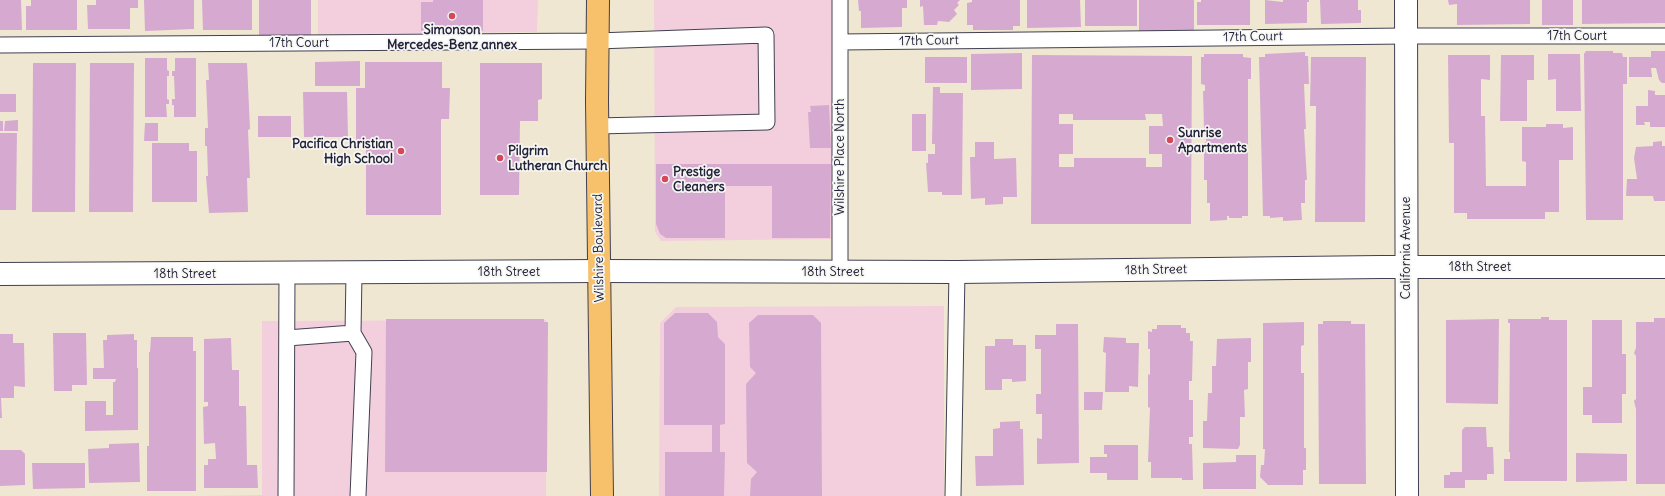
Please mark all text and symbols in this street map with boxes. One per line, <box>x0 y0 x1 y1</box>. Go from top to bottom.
marker: Simonson Mercedes-Benz annex <box>447 11 457 21</box>
place label: Simonson Mercedes-Benz annex <box>387 22 517 53</box>
street label: 17th Court <box>1547 28 1607 44</box>
street label: 17th Court <box>1223 29 1283 45</box>
street label: 17th Court <box>899 33 959 49</box>
street label: 17th Court <box>269 35 329 51</box>
street label: Wilshire Place North <box>832 99 848 215</box>
place label: Sunrise Apartments <box>1178 125 1247 156</box>
marker: Sunrise Apartments <box>1165 135 1175 145</box>
place label: Pacifica Christian High School <box>292 136 393 167</box>
place label: Pilgrim Lutheran Church <box>508 143 607 174</box>
marker: Pacifica Christian High School <box>396 146 406 156</box>
marker: Pilgrim Lutheran Church <box>495 153 505 163</box>
place label: Prestige Cleaners <box>673 164 725 195</box>
marker: Prestige Cleaners <box>660 174 670 184</box>
street label: Wilshire Boulevard <box>590 193 608 303</box>
street label: California Avenue <box>1398 197 1414 299</box>
street label: 18th Street <box>1449 259 1511 275</box>
street label: 18th Street <box>1125 262 1187 278</box>
street label: 18th Street <box>478 264 540 280</box>
street label: 18th Street <box>802 264 864 280</box>
street label: 18th Street <box>154 266 216 282</box>

